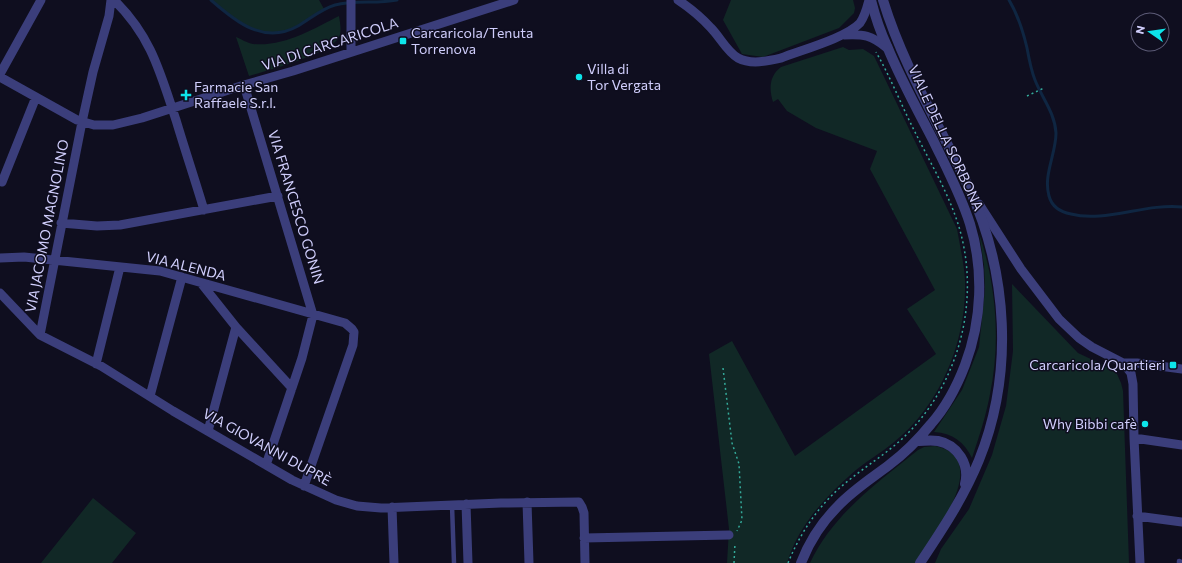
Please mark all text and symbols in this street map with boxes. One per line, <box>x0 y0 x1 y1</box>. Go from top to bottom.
north arrow <box>1130 12 1170 52</box>
street label: VIA DI CARCARICOLA <box>259 13 401 74</box>
place label: Carcaricola/Tenuta Torrenova <box>411 24 533 57</box>
text: N <box>1133 24 1147 35</box>
marker: Carcaricola/Tenuta Torrenova <box>398 36 408 46</box>
place label: Villa di Tor Vergata <box>587 60 661 93</box>
street label: VIALE DELLA SORBONA <box>905 62 988 214</box>
marker: Villa di Tor Vergata <box>574 72 584 82</box>
place label: Farmacie San Raffaele S.r.l. <box>194 78 278 111</box>
marker: Farmacie San Raffaele S.r.l. <box>181 90 191 100</box>
street label: VIA FRANCESCO GONIN <box>265 128 328 286</box>
street label: VIA JACOMO MAGNOLINO <box>21 138 72 314</box>
street label: VIA ALENDA <box>144 247 228 284</box>
place label: Carcaricola/Quartieri <box>1029 356 1165 373</box>
marker: Carcaricola/Quartieri <box>1168 360 1178 370</box>
street label: VIA GIOVANNI DUPRÈ <box>200 404 334 489</box>
place label: Why Bibbi cafè <box>1043 415 1137 432</box>
marker: Why Bibbi cafè <box>1140 419 1150 429</box>

